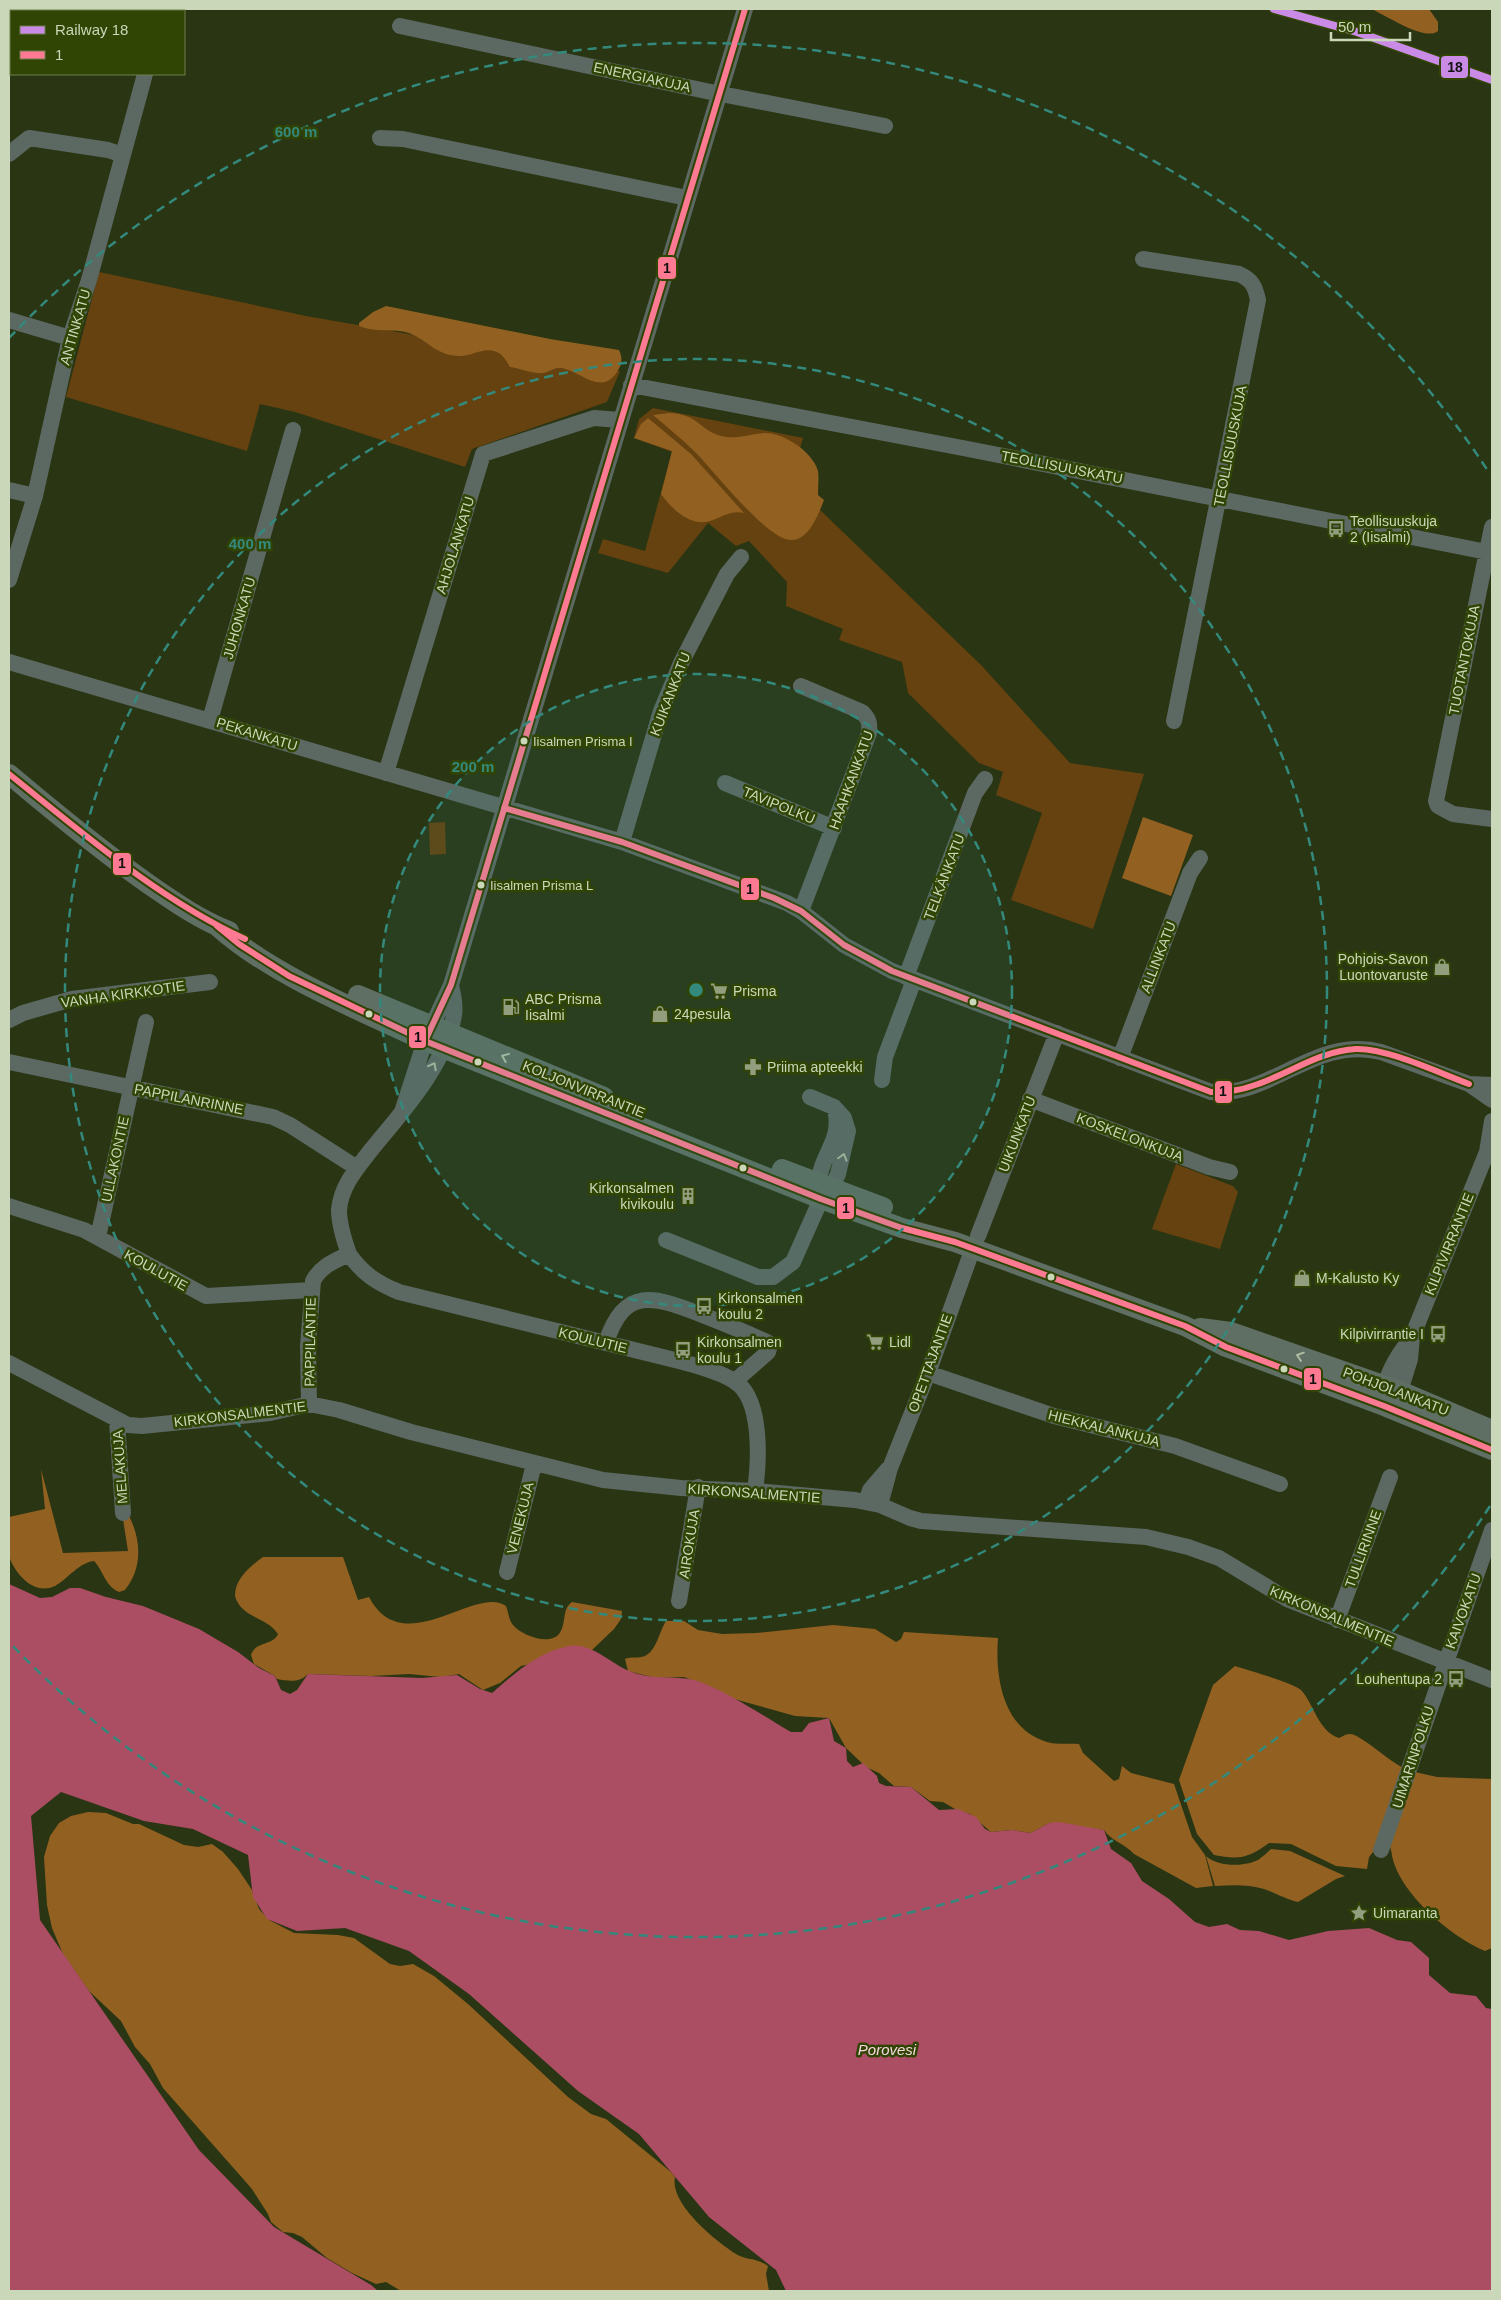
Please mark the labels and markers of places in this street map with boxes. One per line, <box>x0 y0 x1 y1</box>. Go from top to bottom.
place label: Teollisuuskuja 2 (Iisalmi) <box>1350 513 1437 545</box>
bus stop icon: Teollisuuskuja 2 (Iisalmi) <box>1326 519 1346 539</box>
place label: Iisalmen Prisma I <box>533 734 633 749</box>
marker: Iisalmen Prisma I <box>519 736 529 746</box>
place label: Iisalmen Prisma L <box>490 878 593 893</box>
marker: Iisalmen Prisma L <box>476 880 486 890</box>
place label: Pohjois-Savon Luontovaruste <box>1338 951 1428 983</box>
shop icon: Pohjois-Savon Luontovaruste <box>1432 957 1452 977</box>
centre of rings <box>687 981 705 999</box>
supermarket icon: Prisma <box>709 981 729 1001</box>
place label: Prisma <box>733 983 777 999</box>
place label: ABC Prisma Iisalmi <box>525 991 601 1023</box>
fuel station icon: ABC Prisma Iisalmi <box>501 997 521 1017</box>
unlabelled marker <box>968 997 978 1007</box>
shop icon: 24pesula <box>650 1004 670 1024</box>
place label: 24pesula <box>674 1006 731 1022</box>
unlabelled marker <box>364 1009 374 1019</box>
unlabelled marker <box>473 1057 483 1067</box>
pharmacy icon: Priima apteekki <box>743 1057 763 1077</box>
place label: Priima apteekki <box>767 1059 863 1075</box>
unlabelled marker <box>738 1163 748 1173</box>
place label: Kirkonsalmen kivikoulu <box>589 1180 674 1212</box>
building icon: Kirkonsalmen kivikoulu <box>678 1186 698 1206</box>
shop icon: M-Kalusto Ky <box>1292 1268 1312 1288</box>
place label: M-Kalusto Ky <box>1316 1270 1399 1286</box>
unlabelled marker <box>1046 1272 1056 1282</box>
place label: Kirkonsalmen koulu 2 <box>718 1290 803 1322</box>
bus stop icon: Kirkonsalmen koulu 2 <box>694 1296 714 1316</box>
bus stop icon: Kilpivirrantie I <box>1428 1324 1448 1344</box>
place label: Kilpivirrantie I <box>1340 1326 1424 1342</box>
supermarket icon: Lidl <box>865 1332 885 1352</box>
place label: Kirkonsalmen koulu 1 <box>697 1334 782 1366</box>
place label: Lidl <box>889 1334 911 1350</box>
bus stop icon: Kirkonsalmen koulu 1 <box>673 1340 693 1360</box>
unlabelled marker <box>1279 1364 1289 1374</box>
bus stop icon: Louhentupa 2 <box>1446 1669 1466 1689</box>
place label: Louhentupa 2 <box>1356 1671 1442 1687</box>
place icon: Uimaranta <box>1349 1903 1369 1923</box>
place label: Uimaranta <box>1373 1905 1438 1921</box>

